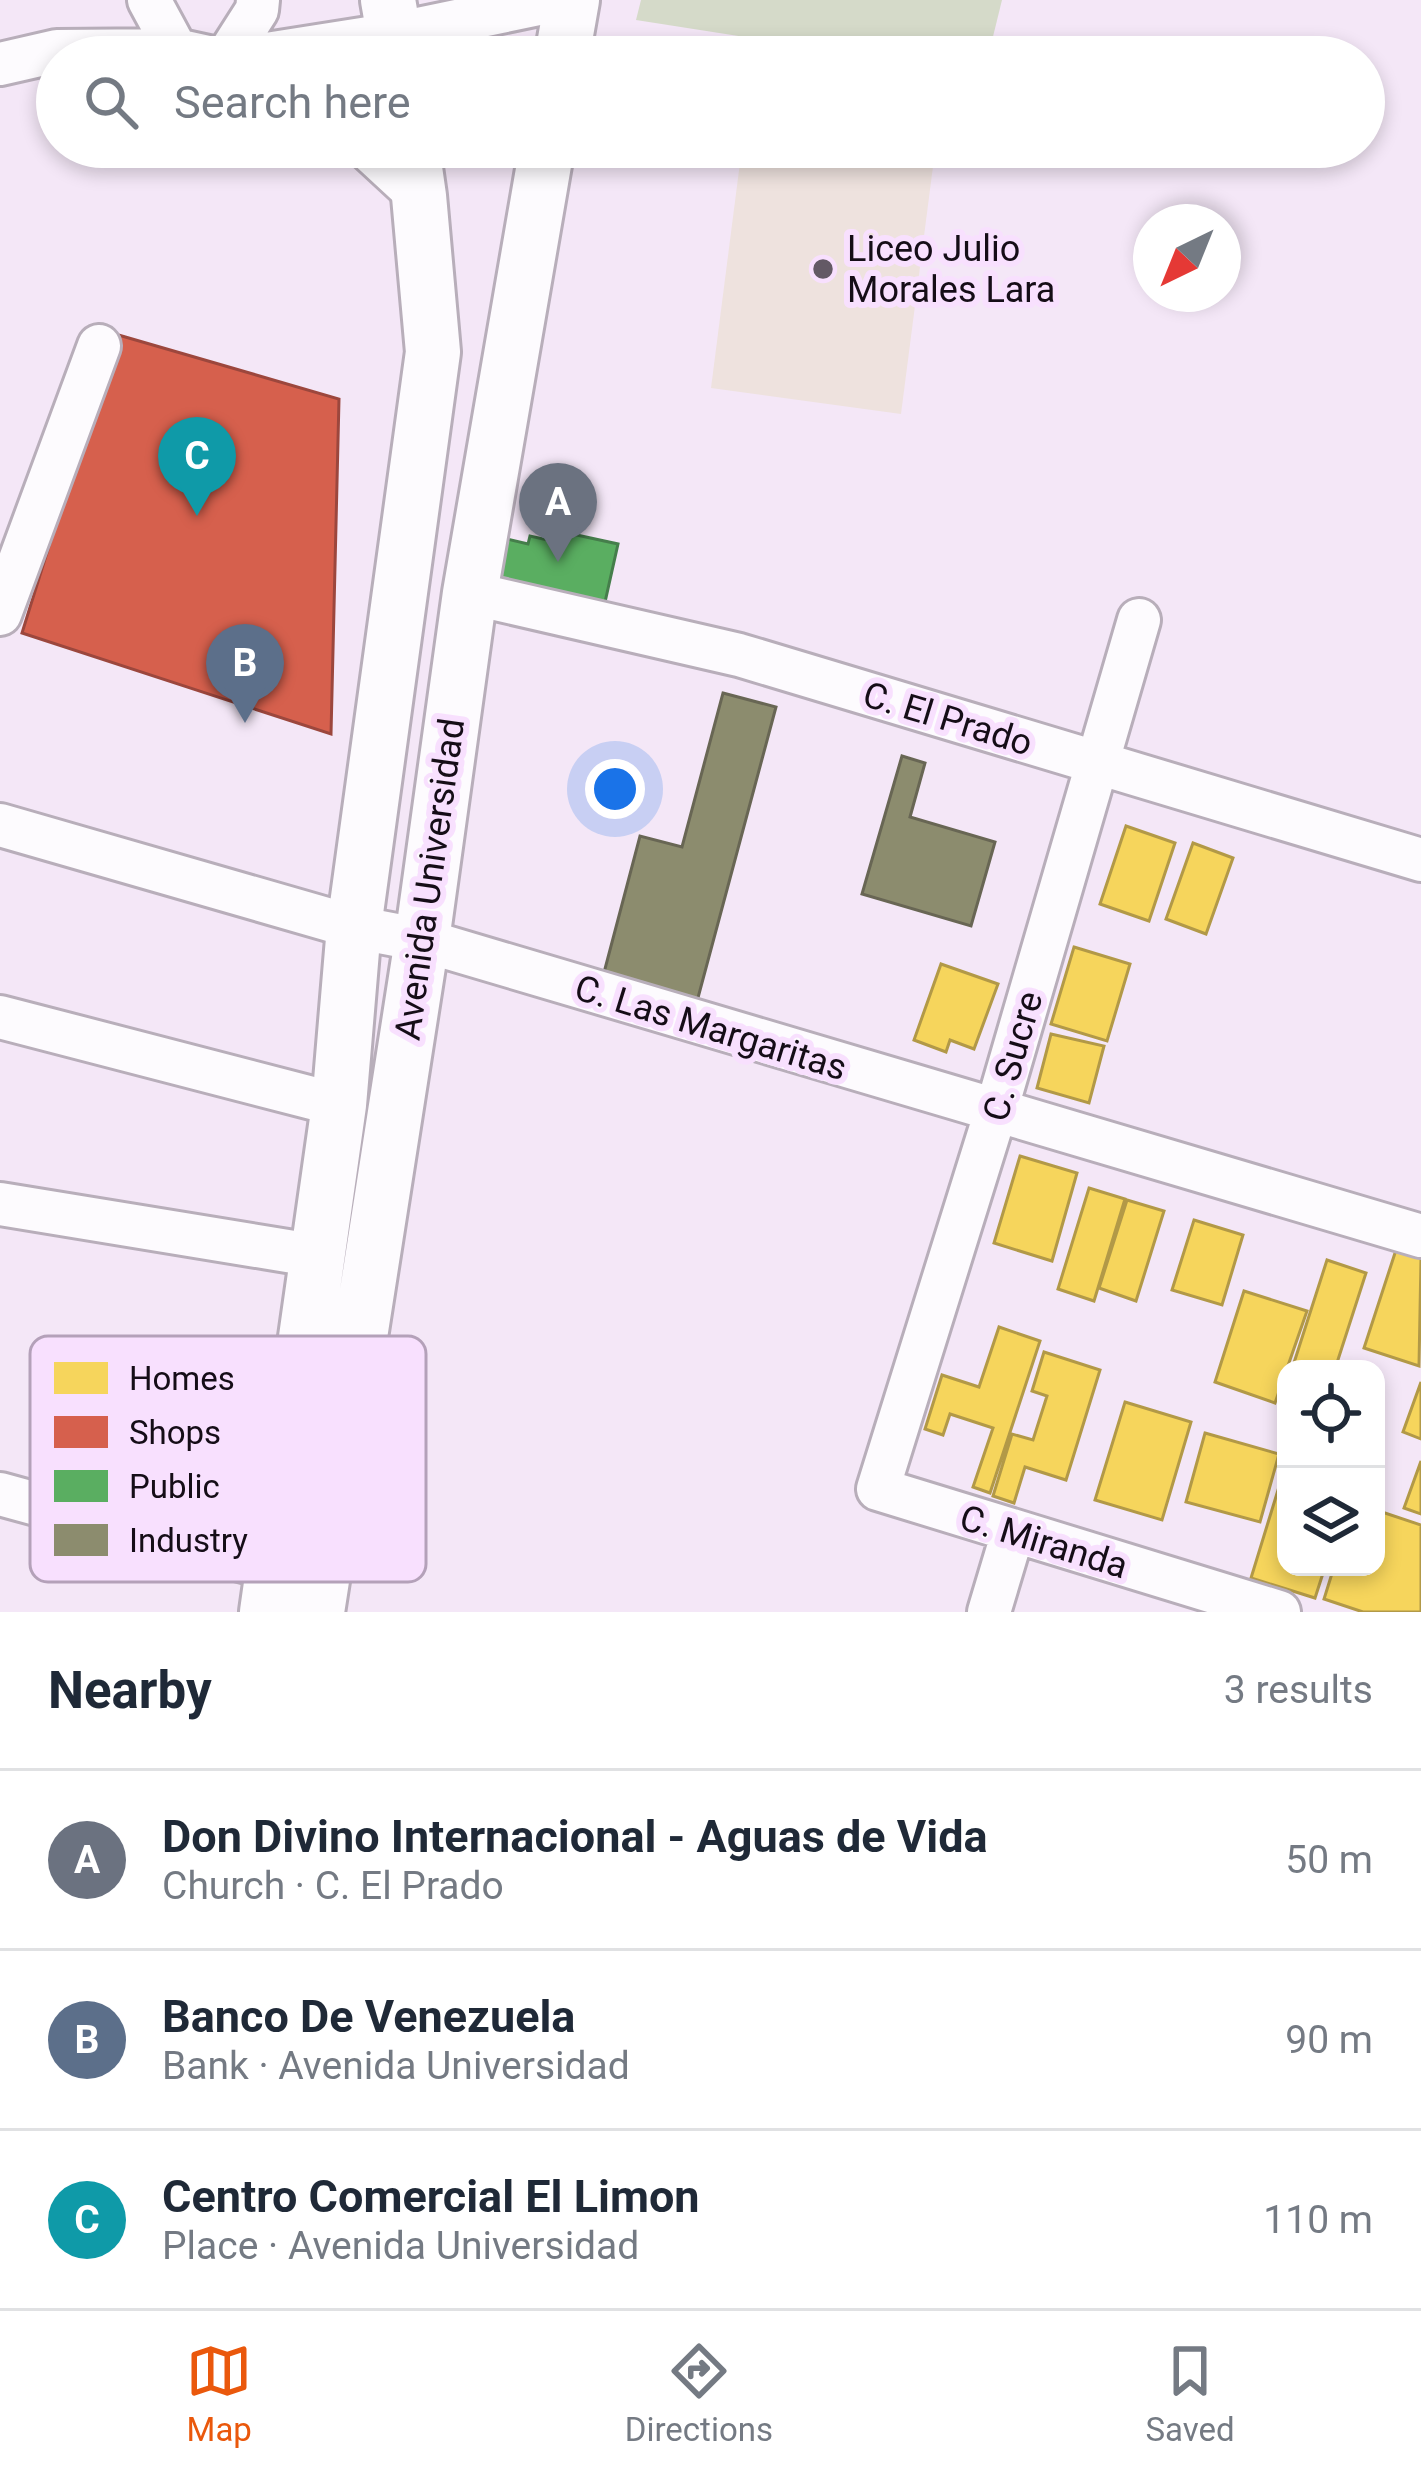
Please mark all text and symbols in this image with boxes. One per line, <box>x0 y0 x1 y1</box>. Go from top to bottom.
search box <box>36 36 1385 168</box>
icon: search <box>78 69 144 135</box>
text: Search here <box>174 76 411 129</box>
north arrow <box>1133 204 1241 312</box>
place label: Liceo Julio Morales Lara <box>847 228 1055 311</box>
marker: Liceo Julio Morales Lara <box>810 256 836 282</box>
pin: C <box>158 417 236 516</box>
pin: A <box>519 463 597 562</box>
pin: B <box>206 624 284 723</box>
street label: C. El Prado <box>858 673 1037 765</box>
street label: Avenida Universidad <box>387 716 473 1043</box>
your location <box>585 759 645 819</box>
street label: C. Las Margaritas <box>570 967 852 1089</box>
street label: C. Sucre <box>974 987 1051 1126</box>
legend <box>30 1336 426 1582</box>
text: Homes <box>129 1359 235 1398</box>
map controls <box>1277 1360 1385 1576</box>
button: locate <box>1277 1360 1385 1468</box>
text: Shops <box>129 1413 221 1452</box>
text: Public <box>129 1467 220 1506</box>
button: layers <box>1277 1468 1385 1576</box>
street label: C. Miranda <box>955 1497 1133 1587</box>
text: Industry <box>129 1521 248 1560</box>
text: Nearby <box>48 1661 212 1720</box>
text: 3 results <box>1224 1667 1373 1713</box>
text: Don Divino Internacional - Aguas de Vida <box>162 1810 988 1863</box>
text: A <box>74 1837 100 1883</box>
text: 50 m <box>1285 1837 1373 1883</box>
text: Church · C. El Prado <box>162 1863 504 1909</box>
text: Banco De Venezuela <box>162 1990 575 2043</box>
text: B <box>75 2017 99 2063</box>
text: 90 m <box>1285 2017 1373 2063</box>
text: Bank · Avenida Universidad <box>162 2043 630 2089</box>
text: Centro Comercial El Limon <box>162 2170 700 2223</box>
text: C <box>74 2197 100 2243</box>
text: 110 m <box>1263 2197 1373 2243</box>
text: Place · Avenida Universidad <box>162 2223 639 2269</box>
tab: Map <box>186 2338 252 2449</box>
tab: Directions <box>625 2338 773 2449</box>
tab: Saved <box>1146 2338 1235 2449</box>

